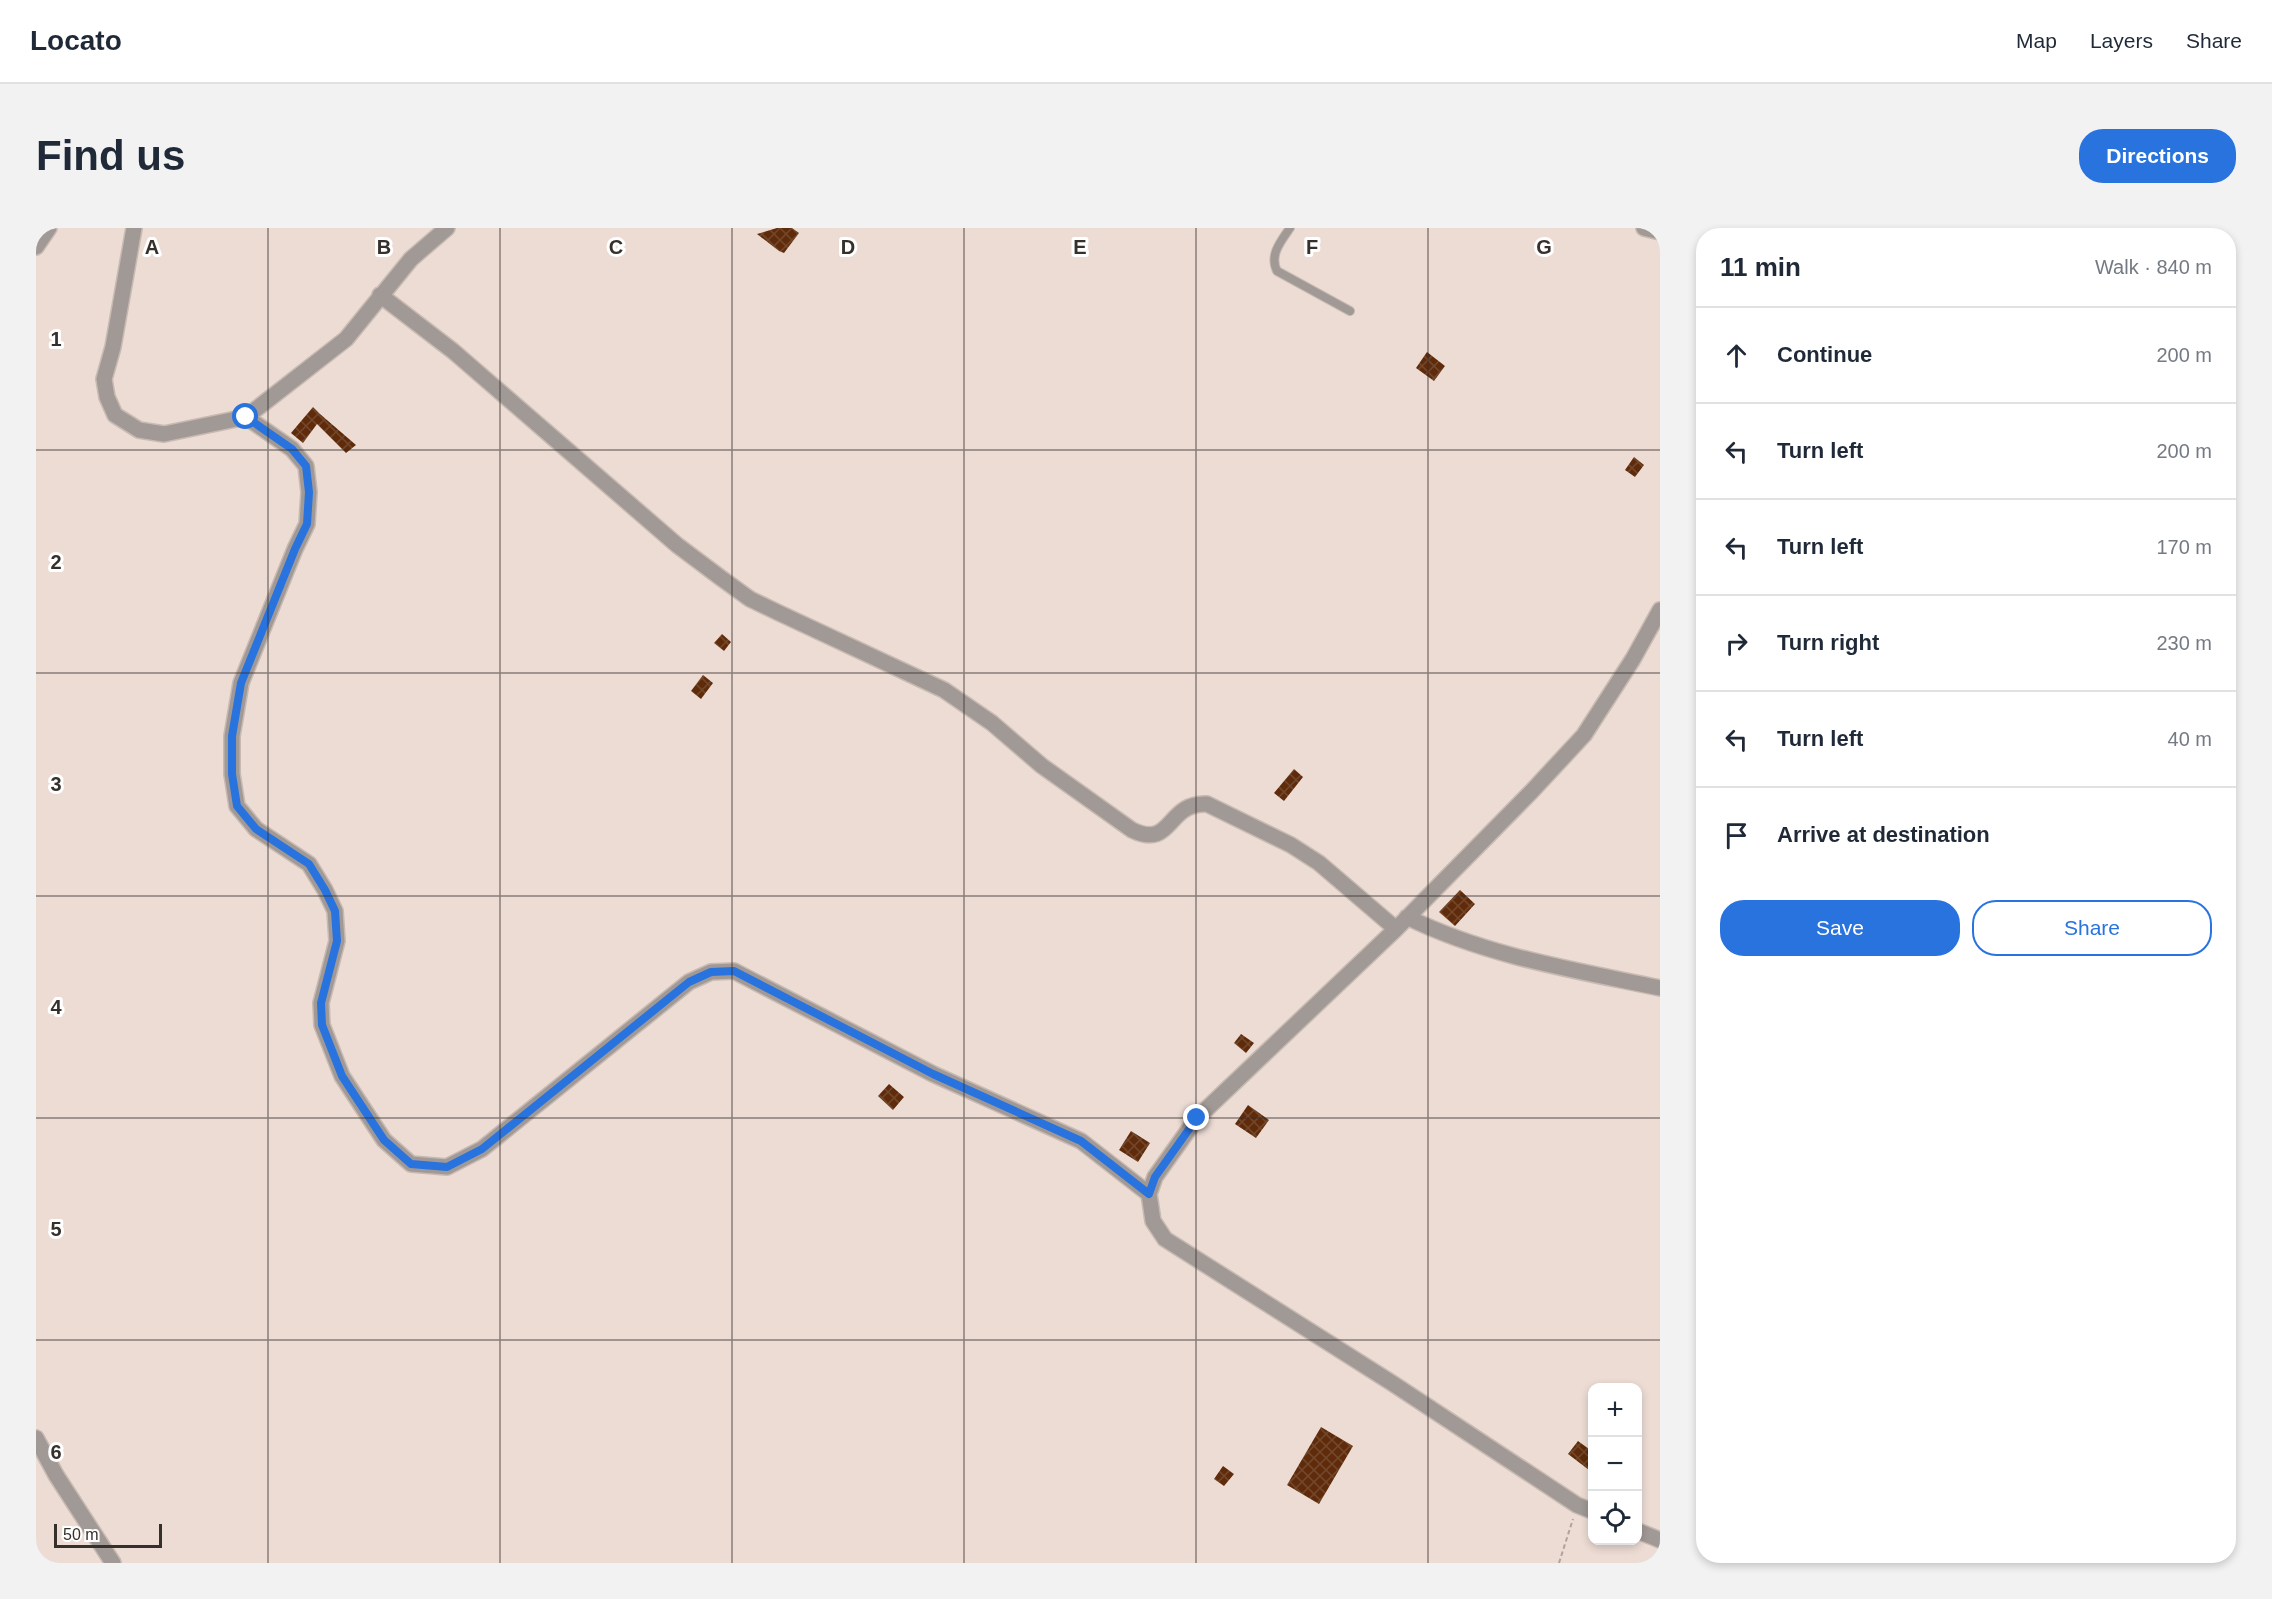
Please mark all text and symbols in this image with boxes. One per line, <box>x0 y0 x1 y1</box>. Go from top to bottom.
text: Locato <box>30 25 122 56</box>
text: Map <box>2016 29 2057 52</box>
text: Layers <box>2090 29 2153 52</box>
text: Share <box>2186 29 2242 52</box>
button: Directions <box>2079 129 2236 183</box>
text: Find us <box>36 132 185 179</box>
text: A <box>145 236 159 258</box>
text: B <box>377 236 391 258</box>
text: C <box>609 236 623 258</box>
text: D <box>841 236 855 258</box>
text: E <box>1073 236 1087 258</box>
text: F <box>1306 236 1318 258</box>
text: G <box>1536 236 1552 258</box>
text: 11 min <box>1720 252 1801 282</box>
text: Walk · 840 m <box>2095 256 2212 278</box>
text: 1 <box>50 328 62 350</box>
icon: ahead <box>1720 339 1753 372</box>
text: Continue <box>1777 342 1872 367</box>
text: 200 m <box>2156 344 2212 366</box>
route start <box>232 403 258 429</box>
icon: left <box>1720 435 1753 468</box>
text: Turn left <box>1777 438 1863 463</box>
text: 200 m <box>2156 440 2212 462</box>
icon: left <box>1720 531 1753 564</box>
text: Turn left <box>1777 534 1863 559</box>
text: 170 m <box>2156 536 2212 558</box>
text: 2 <box>50 551 62 573</box>
icon: right <box>1720 627 1753 660</box>
text: Turn right <box>1777 630 1879 655</box>
text: 230 m <box>2156 632 2212 654</box>
icon: left <box>1720 723 1753 756</box>
text: Turn left <box>1777 726 1863 751</box>
text: 40 m <box>2168 728 2212 750</box>
text: 3 <box>50 773 62 795</box>
icon: arrive <box>1720 819 1753 852</box>
text: Arrive at destination <box>1777 822 1990 847</box>
button: Save <box>1720 900 1960 956</box>
button: Share <box>1972 900 2212 956</box>
text: 4 <box>50 996 62 1018</box>
route end <box>1183 1104 1209 1130</box>
text: 5 <box>50 1218 62 1240</box>
map controls <box>1588 1383 1642 1545</box>
button: + <box>1588 1383 1642 1437</box>
button: − <box>1588 1437 1642 1491</box>
text: 6 <box>50 1441 62 1463</box>
button: locate <box>1588 1491 1642 1545</box>
scale bar <box>54 1521 162 1548</box>
text: 50 m <box>63 1526 99 1543</box>

